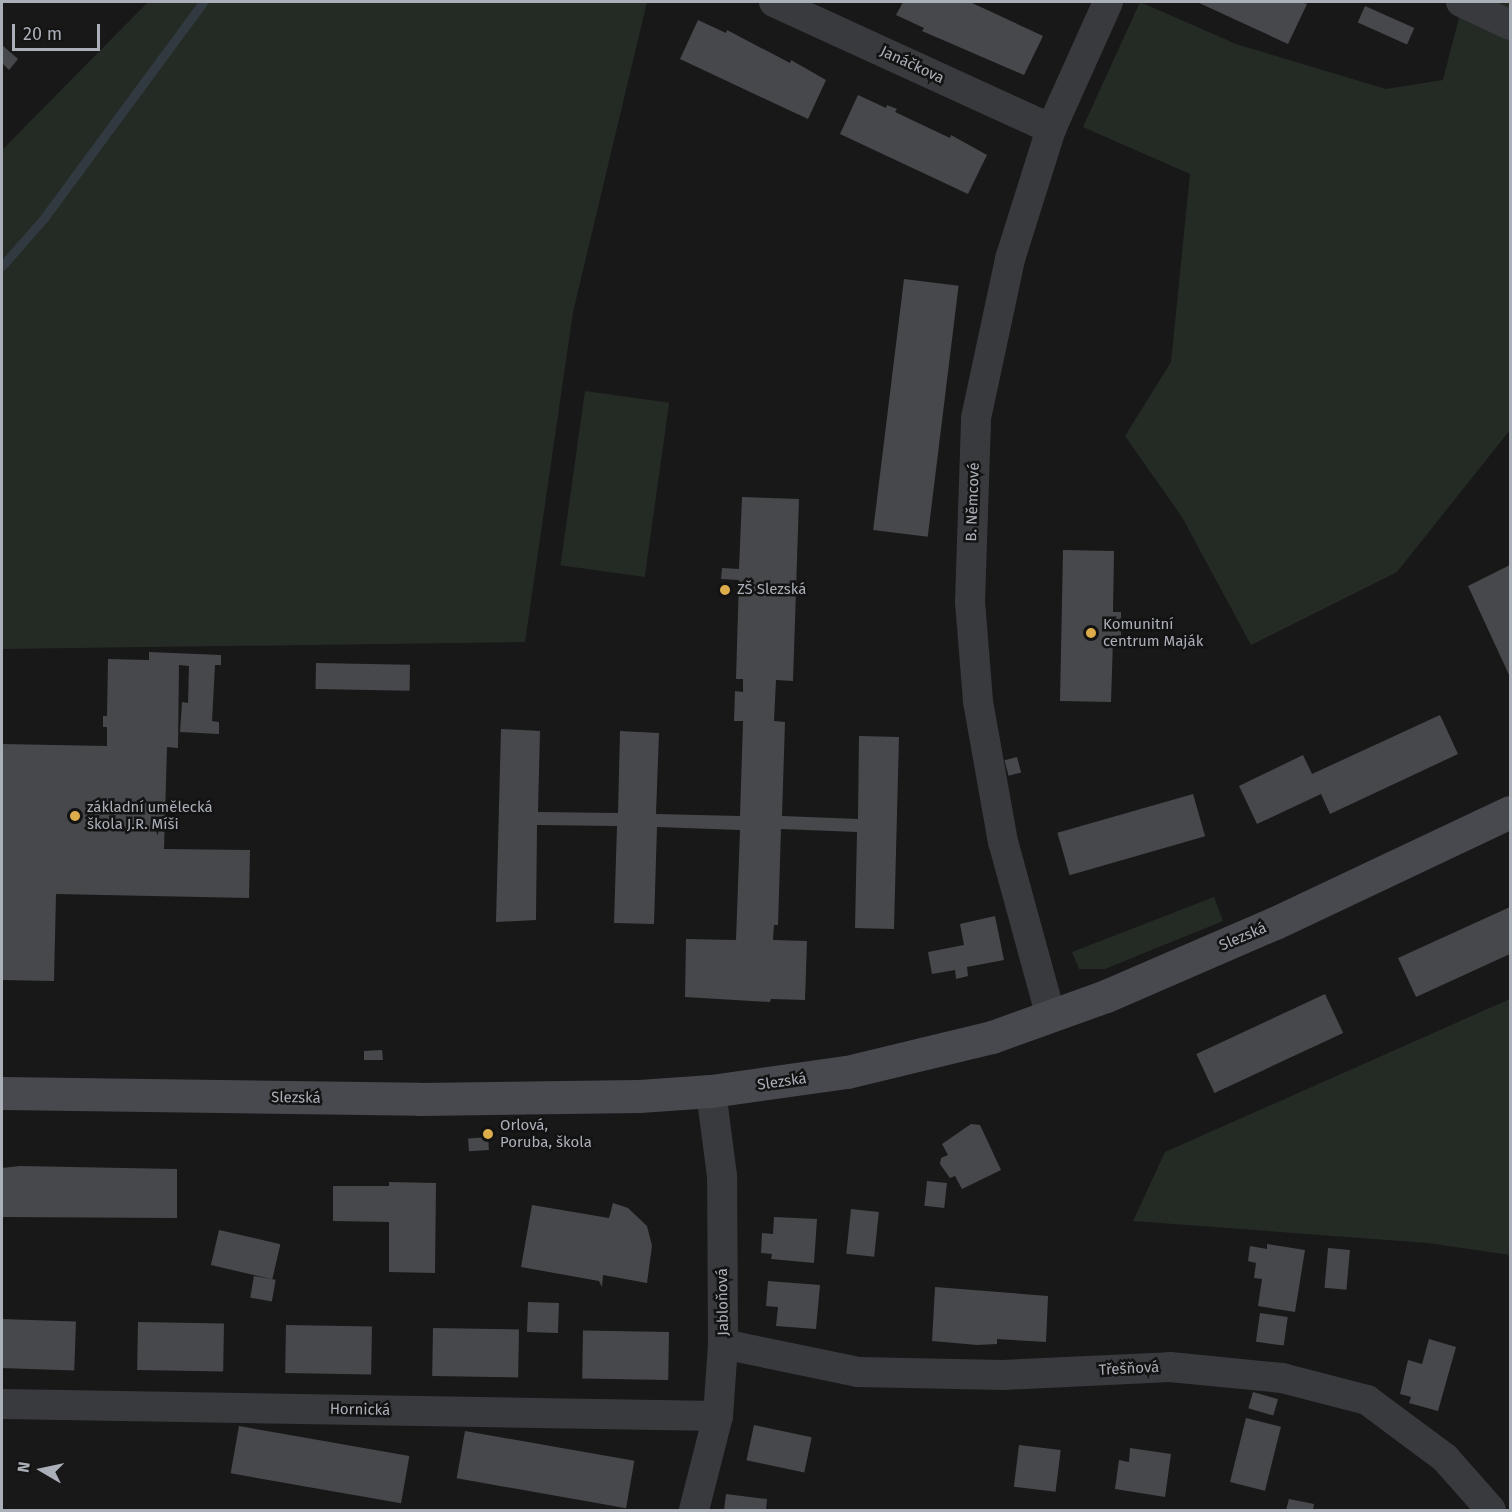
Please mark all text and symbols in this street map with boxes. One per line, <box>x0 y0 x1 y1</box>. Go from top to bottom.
scale bar <box>15 12 104 50</box>
text: 20 m <box>23 23 62 45</box>
street label: Janáčkova <box>877 42 947 88</box>
street label: B. Němcové <box>963 462 983 542</box>
place label: ZŠ Slezská <box>737 581 806 599</box>
marker: ZŠ Slezská <box>718 583 732 597</box>
place label: Komunitní centrum Maják <box>1103 615 1203 650</box>
marker: Komunitní centrum Maják <box>1084 626 1098 640</box>
place label: základní umělecká škola J.R. Míši <box>87 798 213 833</box>
marker: základní umělecká škola J.R. Míši <box>68 809 82 823</box>
street label: Slezská <box>1217 919 1269 955</box>
street label: Slezská <box>756 1070 808 1094</box>
street label: Slezská <box>271 1089 321 1107</box>
place label: Orlová, Poruba, škola <box>500 1116 592 1151</box>
marker: Orlová, Poruba, škola <box>481 1127 495 1141</box>
street label: Jabloňová <box>713 1268 733 1336</box>
street label: Třešňová <box>1098 1358 1160 1380</box>
street label: Hornická <box>330 1400 390 1420</box>
north arrow <box>12 1440 72 1500</box>
text: N <box>14 1460 34 1474</box>

